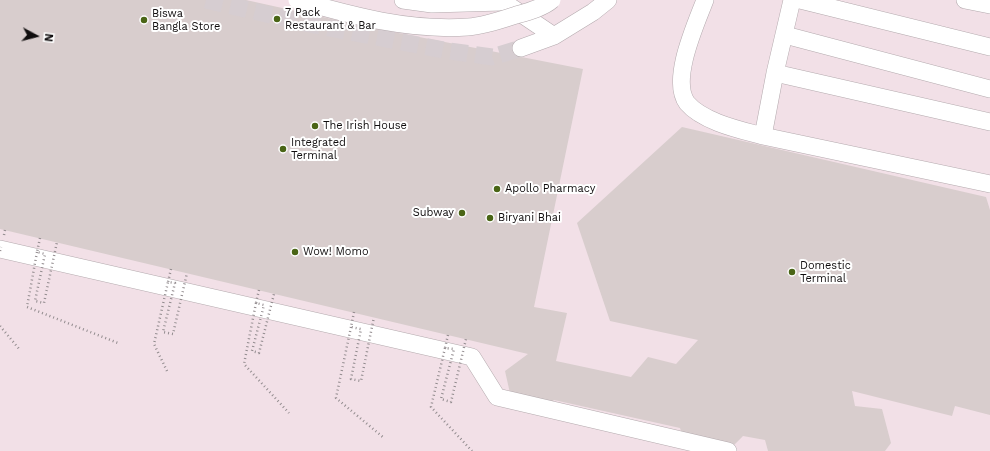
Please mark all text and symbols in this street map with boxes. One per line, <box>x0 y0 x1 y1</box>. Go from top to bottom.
place label: 7 Pack Restaurant & Bar <box>285 6 376 32</box>
place label: Biswa Bangla Store <box>152 7 220 33</box>
marker: 7 Pack Restaurant & Bar <box>272 14 282 24</box>
marker: Biswa Bangla Store <box>139 15 149 25</box>
north arrow <box>16 16 56 56</box>
text: N <box>41 33 55 42</box>
place label: The Irish House <box>323 119 407 133</box>
marker: The Irish House <box>310 121 320 131</box>
place label: Integrated Terminal <box>291 136 346 162</box>
marker: Integrated Terminal <box>278 144 288 154</box>
place label: Apollo Pharmacy <box>505 182 595 196</box>
marker: Apollo Pharmacy <box>492 184 502 194</box>
place label: Subway <box>413 206 454 220</box>
marker: Subway <box>457 208 467 218</box>
place label: Biryani Bhai <box>498 211 561 225</box>
marker: Biryani Bhai <box>485 213 495 223</box>
place label: Wow! Momo <box>303 245 369 259</box>
marker: Wow! Momo <box>290 247 300 257</box>
place label: Domestic Terminal <box>800 259 851 285</box>
marker: Domestic Terminal <box>787 267 797 277</box>

